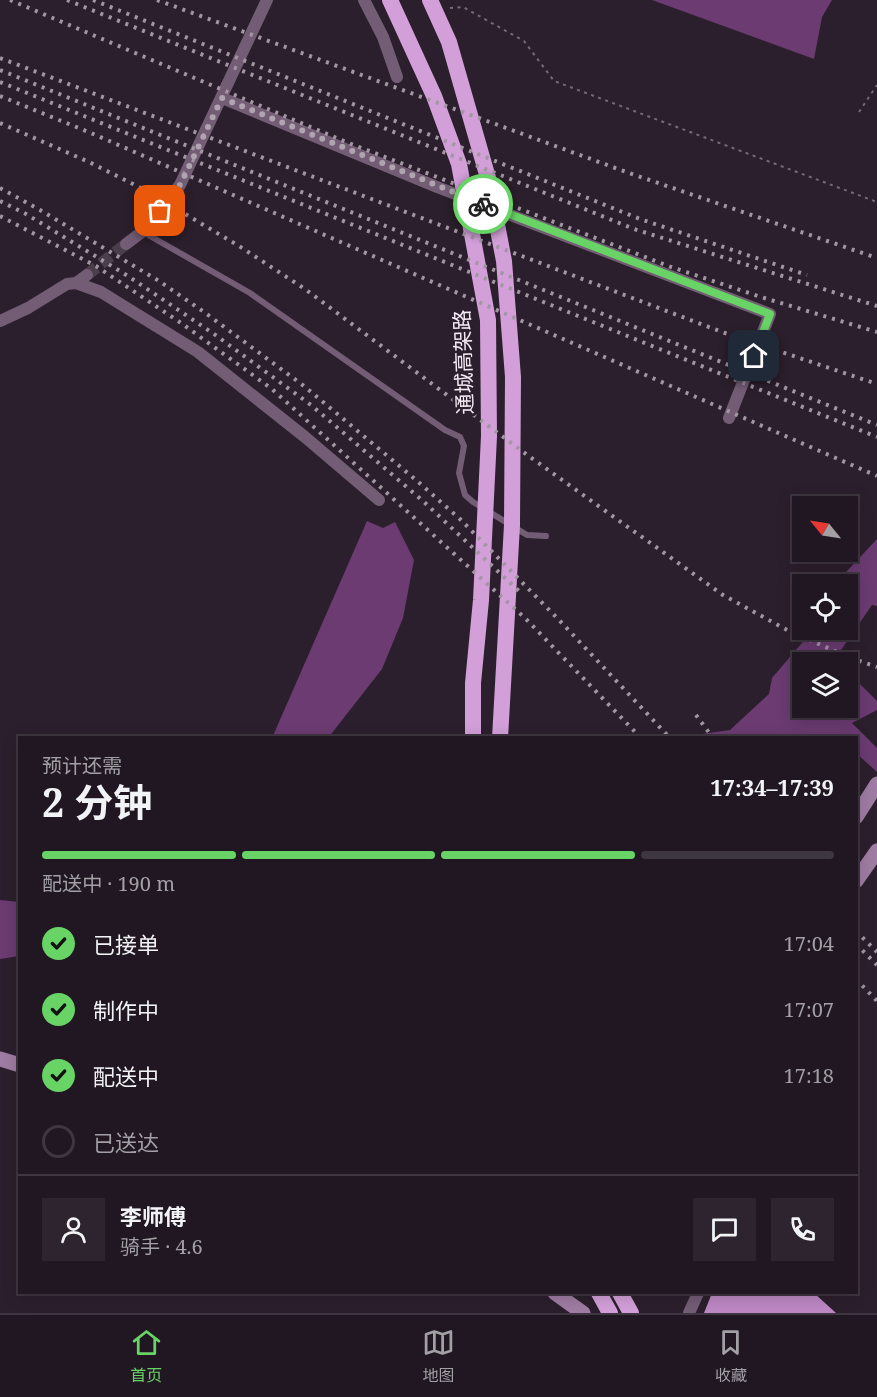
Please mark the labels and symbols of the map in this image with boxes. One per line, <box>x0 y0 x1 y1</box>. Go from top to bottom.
courier <box>453 174 513 234</box>
pin <box>134 185 185 236</box>
street label: 通城高架路 <box>447 309 479 415</box>
pin <box>728 330 779 381</box>
north arrow <box>792 496 858 562</box>

